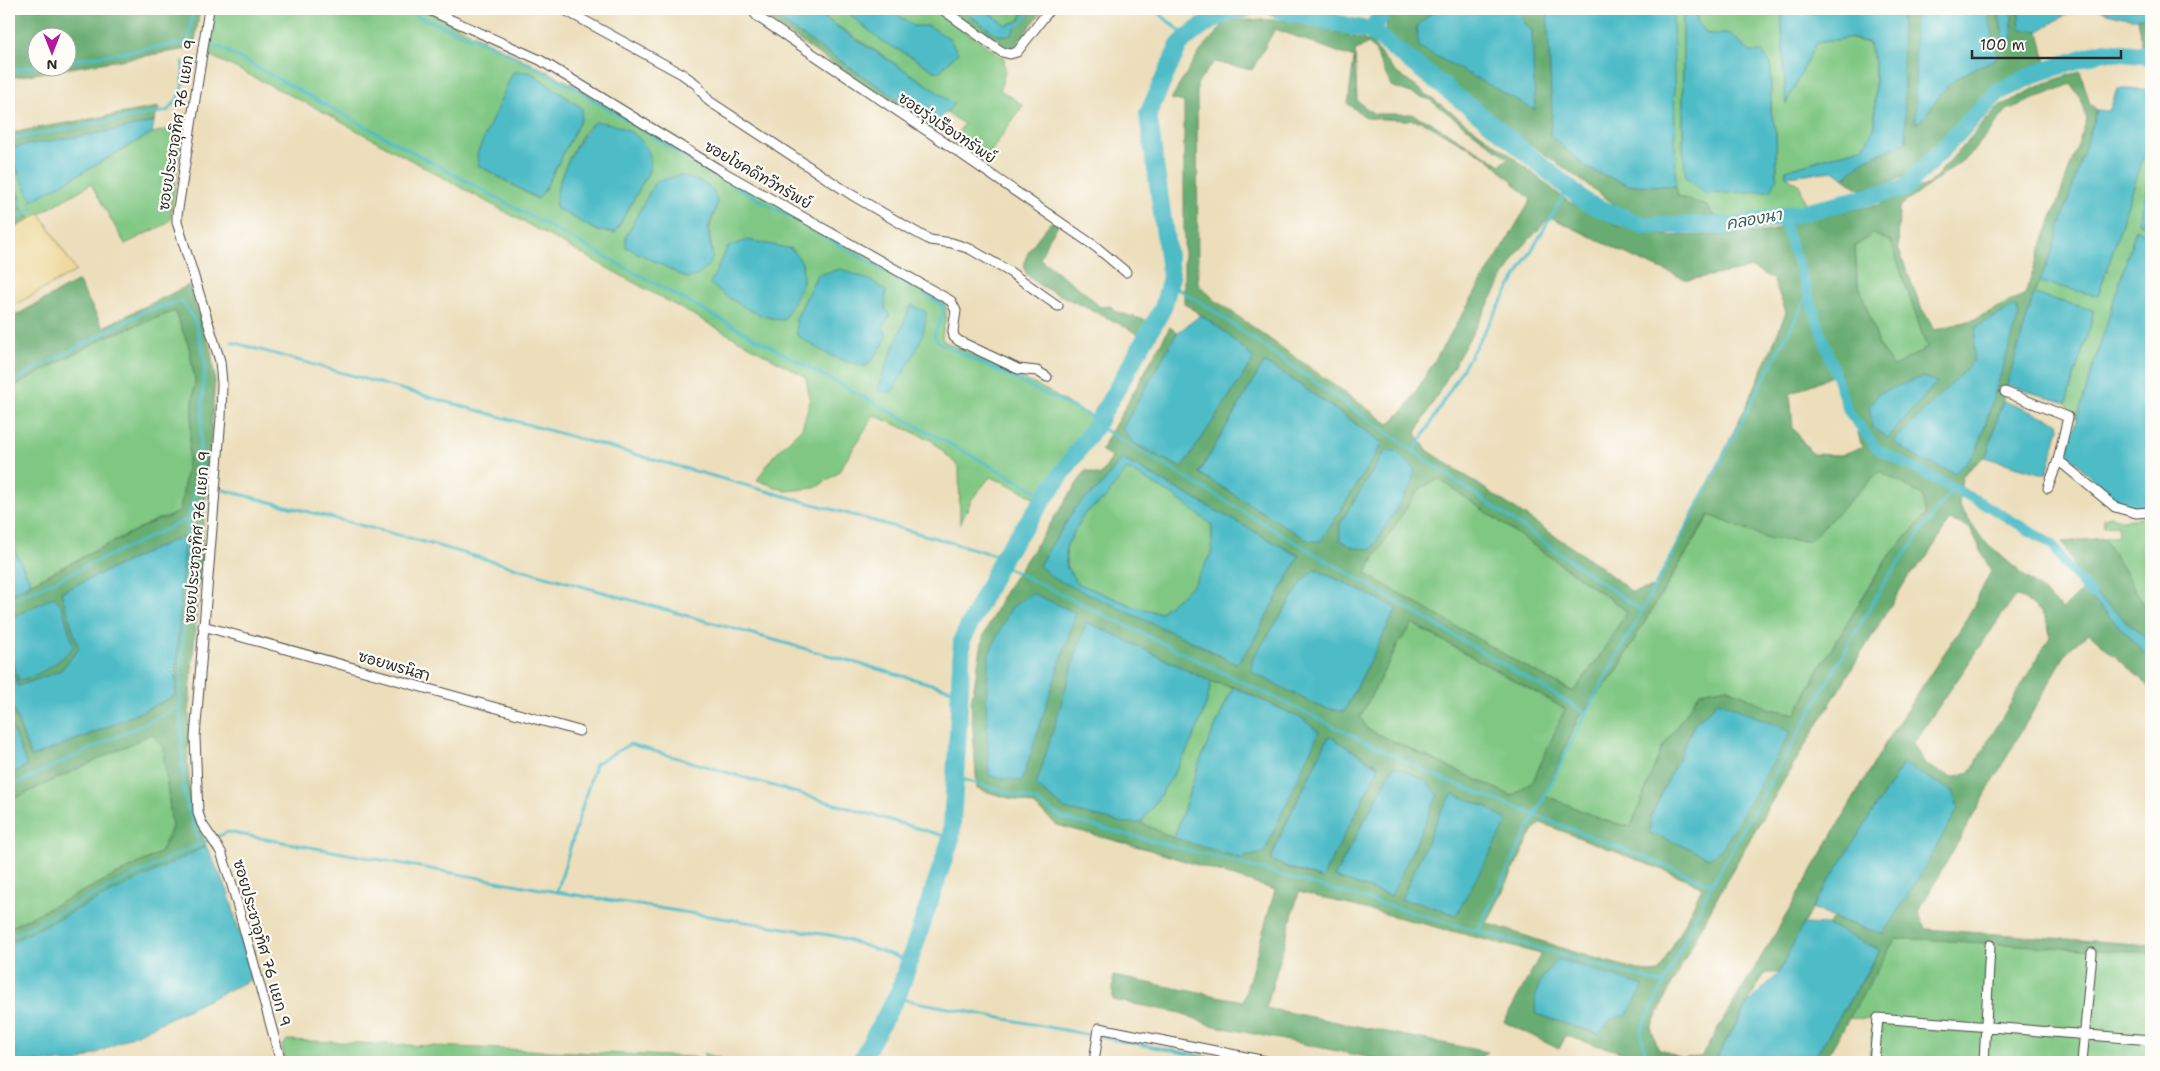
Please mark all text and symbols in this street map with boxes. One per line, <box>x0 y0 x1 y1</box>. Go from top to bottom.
north arrow <box>28 28 78 78</box>
scale bar <box>1972 28 2121 60</box>
text: 100 m <box>1980 35 2025 55</box>
street label: ซอยประชาอุทิศ 76 แยก 9 <box>154 38 201 212</box>
text: N <box>46 56 58 74</box>
street label: ซอยรุ่งเรืองทรัพย์ <box>894 88 1000 169</box>
street label: ซอยโชคดีทวีทรัพย์ <box>701 136 815 214</box>
water label: คลองนา <box>1725 204 1785 234</box>
street label: ซอยประชาอุทิศ 76 แยก 9 <box>180 450 215 624</box>
street label: ซอยพรนิสา <box>356 646 432 686</box>
street label: ซอยประชาอุทิศ 76 แยก 9 <box>228 857 295 1029</box>

